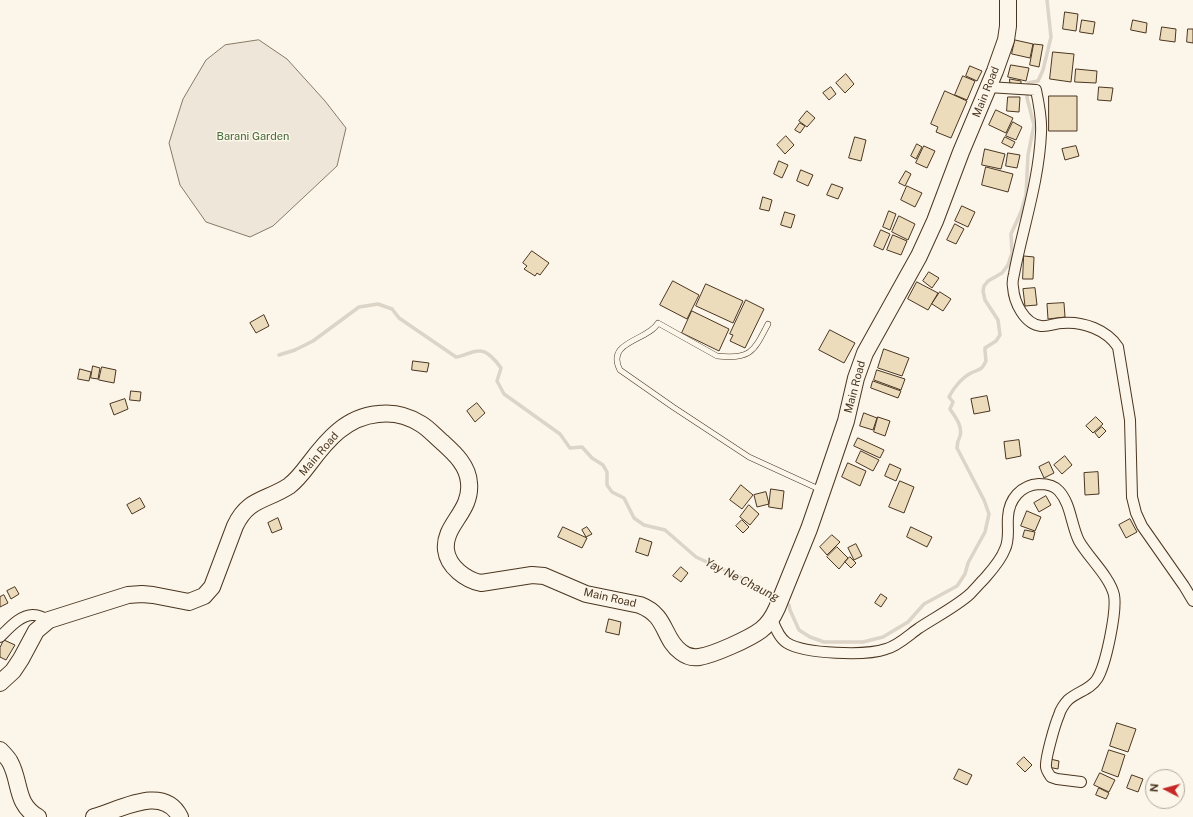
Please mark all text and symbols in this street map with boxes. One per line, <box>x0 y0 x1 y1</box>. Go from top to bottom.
street label: Main Road <box>970 65 1002 119</box>
park label: Barani Garden <box>217 130 289 144</box>
street label: Main Road <box>842 359 868 415</box>
street label: Main Road <box>296 429 342 479</box>
water label: Yay Ne Chaung <box>703 555 781 605</box>
street label: Main Road <box>582 586 638 610</box>
north arrow <box>1145 769 1185 809</box>
text: N <box>1148 783 1160 793</box>

